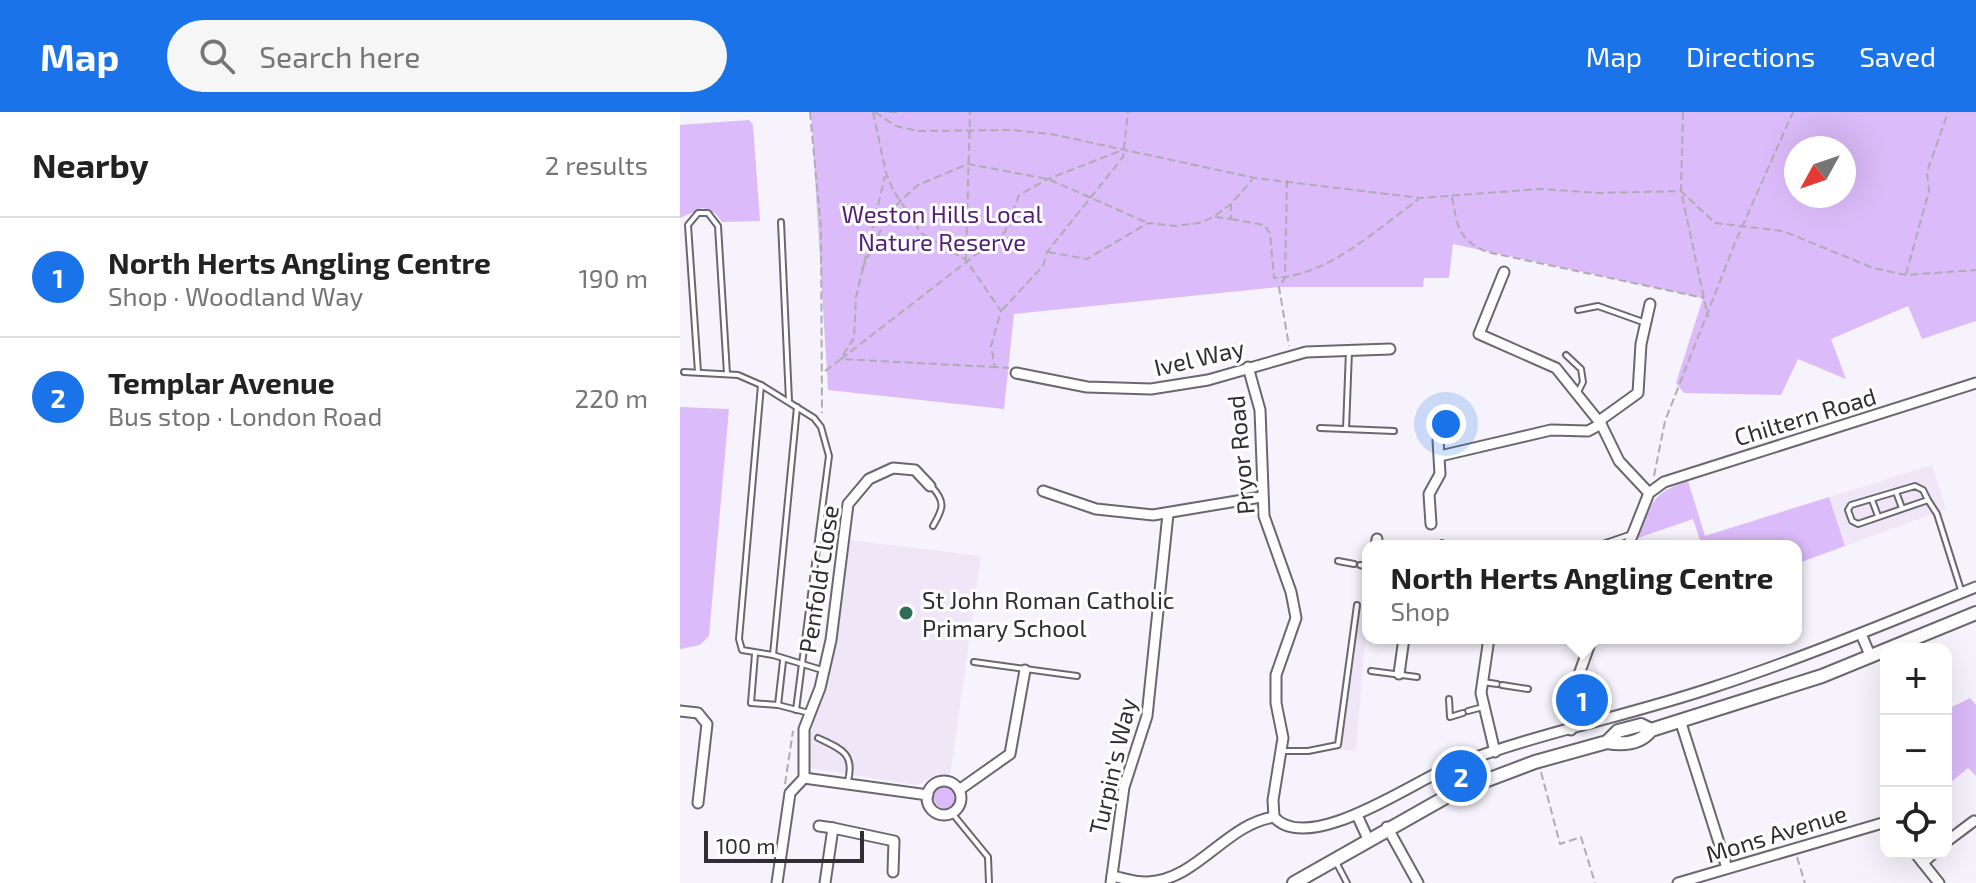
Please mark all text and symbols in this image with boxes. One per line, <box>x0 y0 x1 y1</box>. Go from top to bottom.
search box <box>167 20 727 92</box>
text: Map <box>40 33 119 79</box>
icon: search <box>195 34 239 78</box>
text: Search here <box>259 38 420 74</box>
text: Map <box>1586 39 1642 73</box>
text: Directions <box>1686 39 1815 73</box>
text: Saved <box>1859 39 1936 73</box>
north arrow <box>1784 136 1856 208</box>
text: Nearby <box>32 144 149 185</box>
text: 2 results <box>545 149 648 180</box>
park label: Weston Hills Local Nature Reserve <box>841 199 1043 256</box>
text: North Herts Angling Centre <box>108 244 491 280</box>
text: 1 <box>52 262 64 293</box>
text: 190 m <box>579 262 648 293</box>
text: Shop · Woodland Way <box>108 280 363 311</box>
street label: Ivel Way <box>1151 332 1247 381</box>
text: Templar Avenue <box>108 364 335 400</box>
street label: Chiltern Road <box>1731 381 1879 451</box>
text: 2 <box>50 382 66 413</box>
text: 220 m <box>575 382 648 413</box>
street label: Pryor Road <box>1220 394 1260 516</box>
text: Bus stop · London Road <box>108 400 382 431</box>
your location <box>1426 404 1466 444</box>
street label: Penfold Close <box>792 503 844 655</box>
popup <box>1362 540 1802 644</box>
text: North Herts Angling Centre <box>1391 559 1773 595</box>
place label: St John Roman Catholic Primary School <box>922 585 1175 642</box>
text: Shop <box>1391 595 1450 626</box>
marker: St John Roman Catholic Primary School <box>897 604 915 622</box>
map controls <box>1880 643 1952 859</box>
button: + <box>1880 643 1952 715</box>
pin: 1 <box>1556 670 1608 730</box>
street label: Turpin's Way <box>1082 695 1142 837</box>
button: − <box>1880 715 1952 787</box>
pin: 2 <box>1435 746 1487 806</box>
button: locate <box>1880 787 1952 859</box>
street label: Mons Avenue <box>1702 798 1850 868</box>
scale bar <box>704 827 864 863</box>
text: 100 m <box>716 832 775 858</box>

